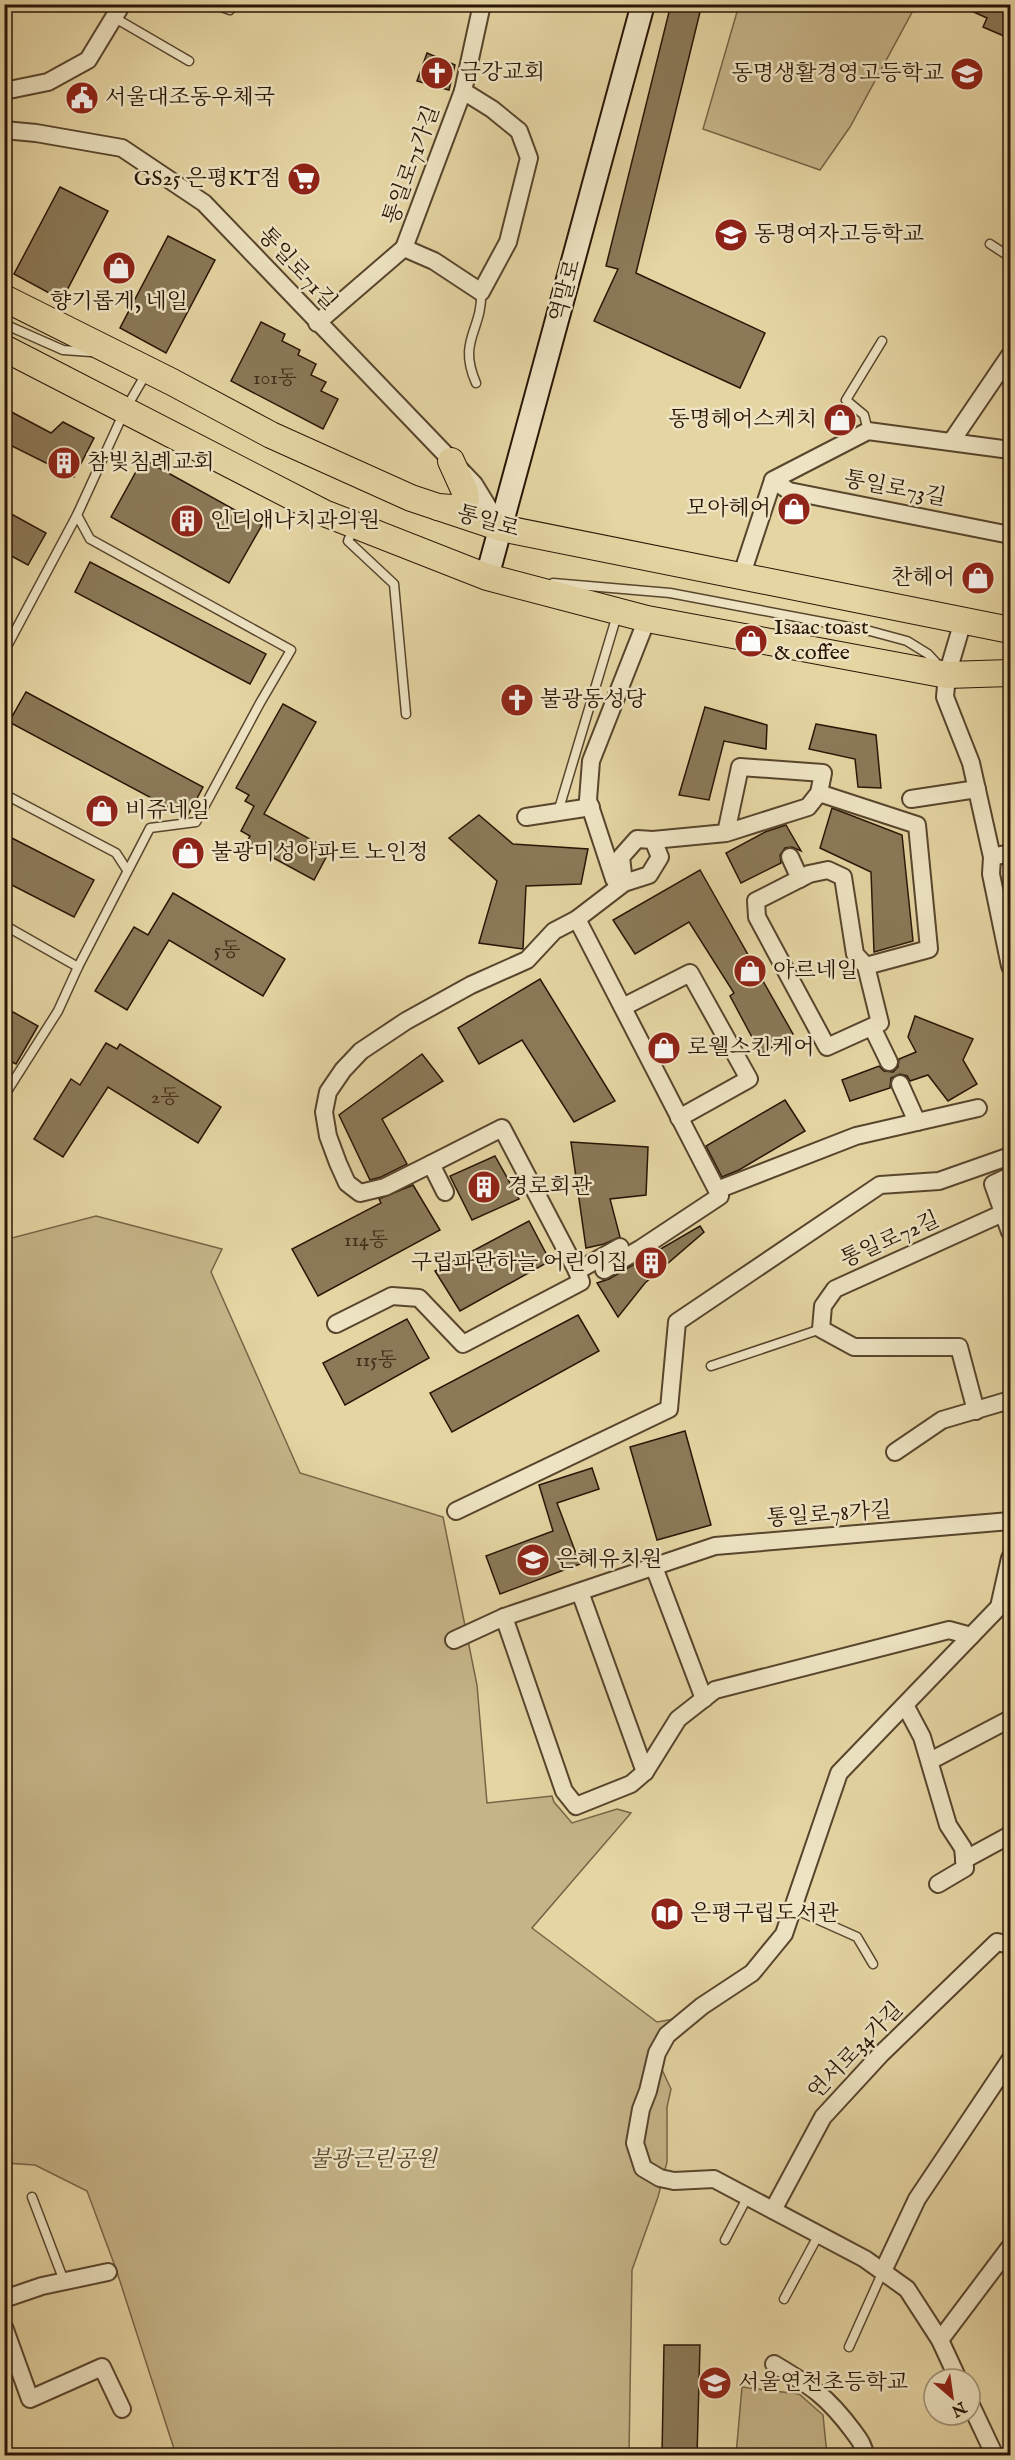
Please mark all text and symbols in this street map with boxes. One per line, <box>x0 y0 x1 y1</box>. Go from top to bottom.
church icon: 금강교회 <box>419 55 455 91</box>
school or university icon: 동명생활경영고등학교 <box>949 56 985 92</box>
place label: 금강교회 <box>460 59 545 87</box>
place label: 동명생활경영고등학교 <box>731 60 944 88</box>
public building icon: 서울대조동우체국 <box>64 80 100 116</box>
place label: 서울대조동우체국 <box>105 84 275 112</box>
street label: 통일로71가길 <box>378 102 446 228</box>
supermarket icon: GS25 은평KT점 <box>286 161 322 197</box>
place label: GS25 은평KT점 <box>134 165 281 193</box>
school or university icon: 동명여자고등학교 <box>713 217 749 253</box>
place label: 동명여자고등학교 <box>754 221 924 249</box>
street label: 통일로71길 <box>251 222 343 316</box>
shop icon: 향기롭게, 네일 <box>101 250 137 286</box>
street label: 역말로 <box>544 257 588 325</box>
place label: 향기롭게, 네일 <box>50 288 188 316</box>
house number: 101동 <box>253 366 297 391</box>
shop icon: 동명헤어스케치 <box>822 402 858 438</box>
place label: 동명헤어스케치 <box>668 406 817 434</box>
building icon: 참빛침례교회 <box>46 445 82 481</box>
place label: 참빛침례교회 <box>87 449 215 477</box>
street label: 통일로73길 <box>842 465 948 513</box>
shop icon: 모아헤어 <box>776 491 812 527</box>
place label: 모아헤어 <box>686 495 771 523</box>
street label: 통일로 <box>453 500 523 544</box>
building icon: 인디애나치과의원 <box>169 503 205 539</box>
place label: 인디애나치과의원 <box>210 507 380 535</box>
shop icon: 찬헤어 <box>960 560 996 596</box>
place label: 찬헤어 <box>891 564 955 592</box>
place label: Isaac toast & coffee <box>774 614 869 667</box>
shop icon: Isaac toast & coffee <box>733 623 769 659</box>
church icon: 불광동성당 <box>499 682 535 718</box>
place label: 불광동성당 <box>540 686 647 714</box>
shop icon: 비쥬네일 <box>84 793 120 829</box>
place label: 비쥬네일 <box>125 797 210 825</box>
shop icon: 불광미성아파트 노인정 <box>170 835 206 871</box>
place label: 불광미성아파트 노인정 <box>211 839 428 867</box>
house number: 5동 <box>214 938 240 963</box>
shop icon: 아르네일 <box>732 953 768 989</box>
place label: 아르네일 <box>773 957 858 985</box>
shop icon: 로웰스킨케어 <box>646 1030 682 1066</box>
place label: 로웰스킨케어 <box>687 1034 815 1062</box>
house number: 2동 <box>151 1085 179 1110</box>
building icon: 경로회관 <box>466 1169 502 1205</box>
place label: 경로회관 <box>507 1173 593 1201</box>
street label: 통일로72길 <box>836 1206 944 1274</box>
house number: 114동 <box>344 1228 388 1253</box>
building icon: 구립파란하늘 어린이집 <box>633 1245 669 1281</box>
place label: 구립파란하늘 어린이집 <box>411 1249 628 1277</box>
house number: 115동 <box>355 1348 397 1373</box>
street label: 통일로78가길 <box>766 1497 892 1533</box>
school or university icon: 은혜유치원 <box>515 1542 551 1578</box>
place label: 은혜유치원 <box>556 1546 662 1574</box>
library icon: 은평구립도서관 <box>649 1896 685 1932</box>
place label: 은평구립도서관 <box>690 1900 840 1928</box>
street label: 연서로34가길 <box>802 1996 910 2106</box>
park label: 불광근린공원 <box>309 2146 439 2174</box>
school or university icon: 서울연천초등학교 <box>697 2365 733 2401</box>
north arrow <box>922 2367 982 2427</box>
place label: 서울연천초등학교 <box>738 2369 908 2397</box>
text: N <box>947 2396 970 2421</box>

